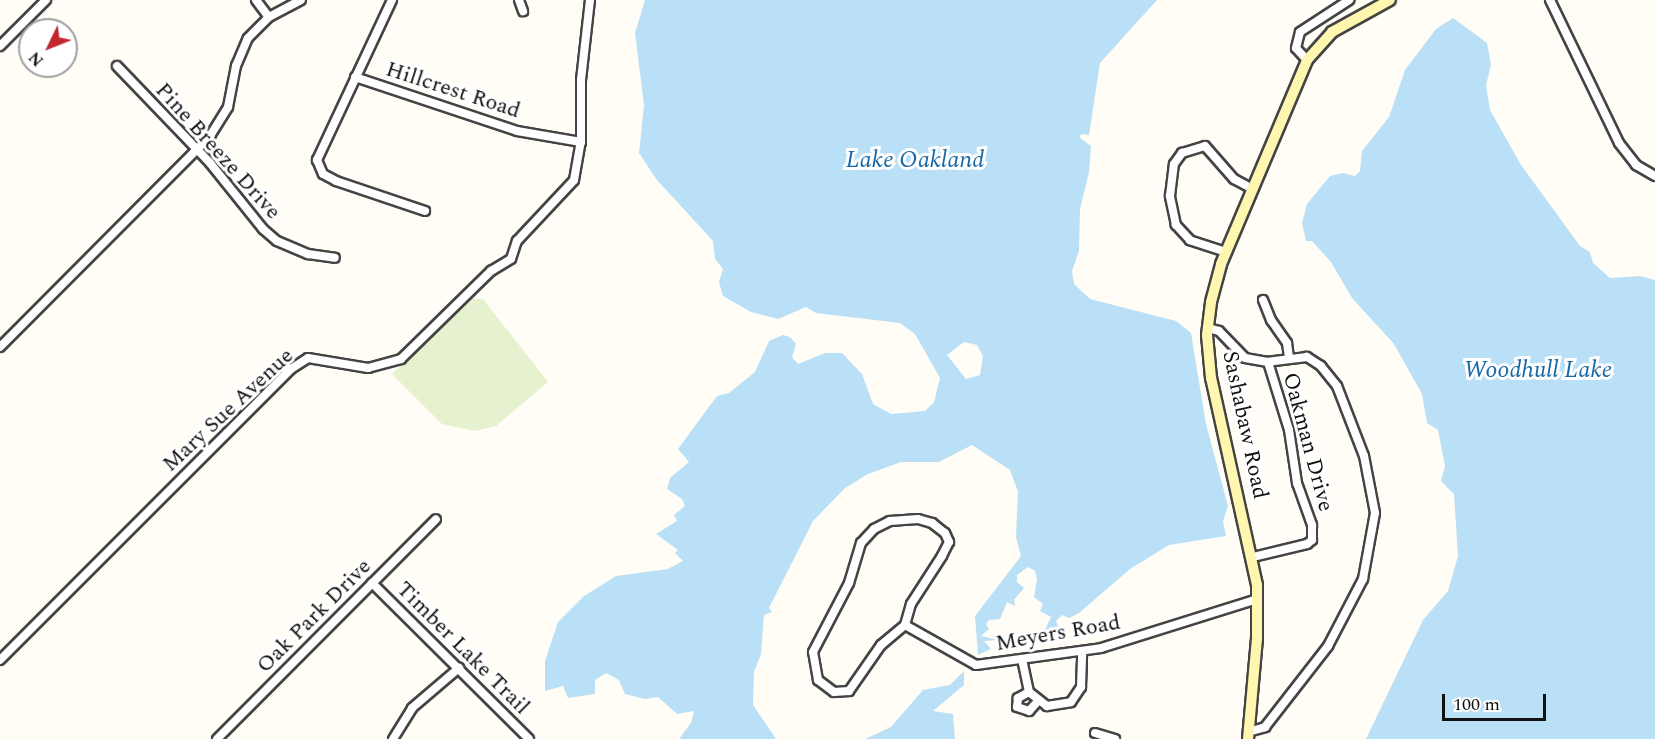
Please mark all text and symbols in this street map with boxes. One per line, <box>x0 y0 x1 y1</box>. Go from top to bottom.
north arrow <box>18 18 78 78</box>
text: N <box>23 46 50 72</box>
street label: Hillcrest Road <box>382 56 524 124</box>
street label: Pine Breeze Drive <box>150 77 286 225</box>
water label: Lake Oakland <box>846 147 984 175</box>
street label: Mary Sue Avenue <box>157 343 299 477</box>
street label: Sashabaw Road <box>1216 349 1274 501</box>
water label: Woodhull Lake <box>1464 357 1612 385</box>
street label: Oakman Drive <box>1277 370 1339 514</box>
street label: Oak Park Drive <box>251 553 377 679</box>
street label: Timber Lake Trail <box>391 576 535 720</box>
street label: Meyers Road <box>994 609 1122 657</box>
scale bar <box>1445 682 1548 720</box>
text: 100 m <box>1453 691 1500 718</box>

